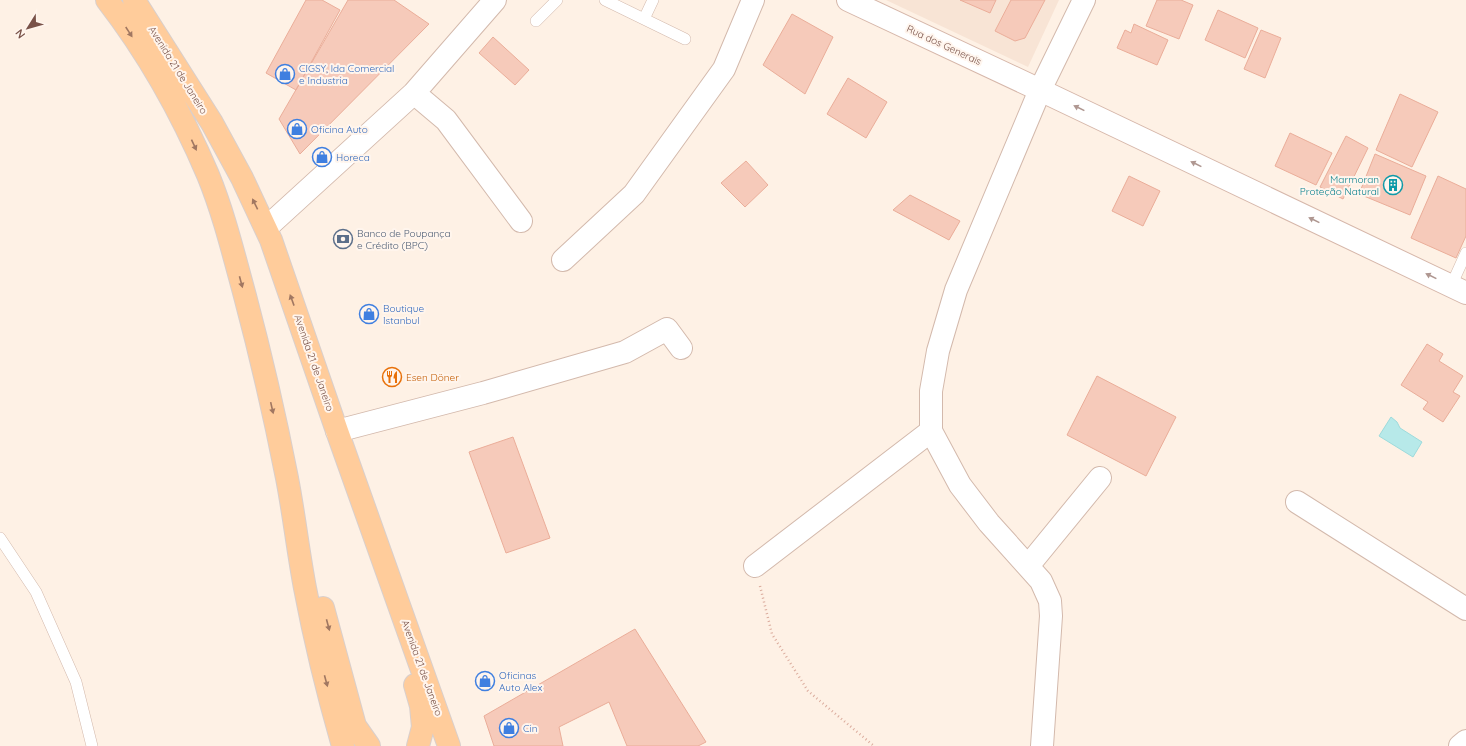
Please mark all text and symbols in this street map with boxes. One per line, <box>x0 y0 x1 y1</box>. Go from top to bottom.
north arrow <box>8 8 48 48</box>
street label: Rua dos Generais <box>904 22 984 68</box>
street label: Avenida 21 de Janeiro <box>146 24 210 116</box>
one-way arrow <box>126 26 133 38</box>
text: N <box>12 27 28 41</box>
place label: CIGSY, lda Comercial e Industria <box>299 62 394 87</box>
shop icon: CIGSY, lda Comercial e Industria <box>274 63 296 85</box>
one-way arrow <box>1073 105 1085 111</box>
shop icon: Oficina Auto <box>286 118 308 140</box>
place label: Oficina Auto <box>311 123 368 136</box>
one-way arrow <box>191 139 197 150</box>
shop icon: Horeca <box>311 146 333 168</box>
place label: Horeca <box>336 151 370 164</box>
one-way arrow <box>1191 161 1202 167</box>
place label: Marmoran Proteção Natural <box>1300 173 1379 198</box>
building icon: Marmoran Proteção Natural <box>1382 174 1404 196</box>
one-way arrow <box>252 199 258 210</box>
one-way arrow <box>1308 217 1319 223</box>
place label: Banco de Poupança e Crédito (BPC) <box>357 227 450 252</box>
bank icon: Banco de Poupança e Crédito (BPC) <box>332 228 354 250</box>
one-way arrow <box>1425 273 1437 279</box>
one-way arrow <box>238 276 244 288</box>
one-way arrow <box>289 293 295 305</box>
place label: Boutique Istanbul <box>383 302 425 327</box>
shop icon: Boutique Istanbul <box>358 303 380 325</box>
street label: Avenida 21 de Janeiro <box>291 313 337 413</box>
restaurant icon: Esen Döner <box>381 366 403 388</box>
place label: Esen Döner <box>406 371 459 384</box>
one-way arrow <box>269 402 275 414</box>
street label: Avenida 21 de Janeiro <box>399 618 445 718</box>
one-way arrow <box>325 619 331 631</box>
place label: Oficinas Auto Alex <box>499 669 542 694</box>
shop icon: Oficinas Auto Alex <box>474 670 496 692</box>
one-way arrow <box>323 675 329 687</box>
shop icon: Cin <box>498 717 520 739</box>
place label: Cin <box>523 722 537 735</box>

